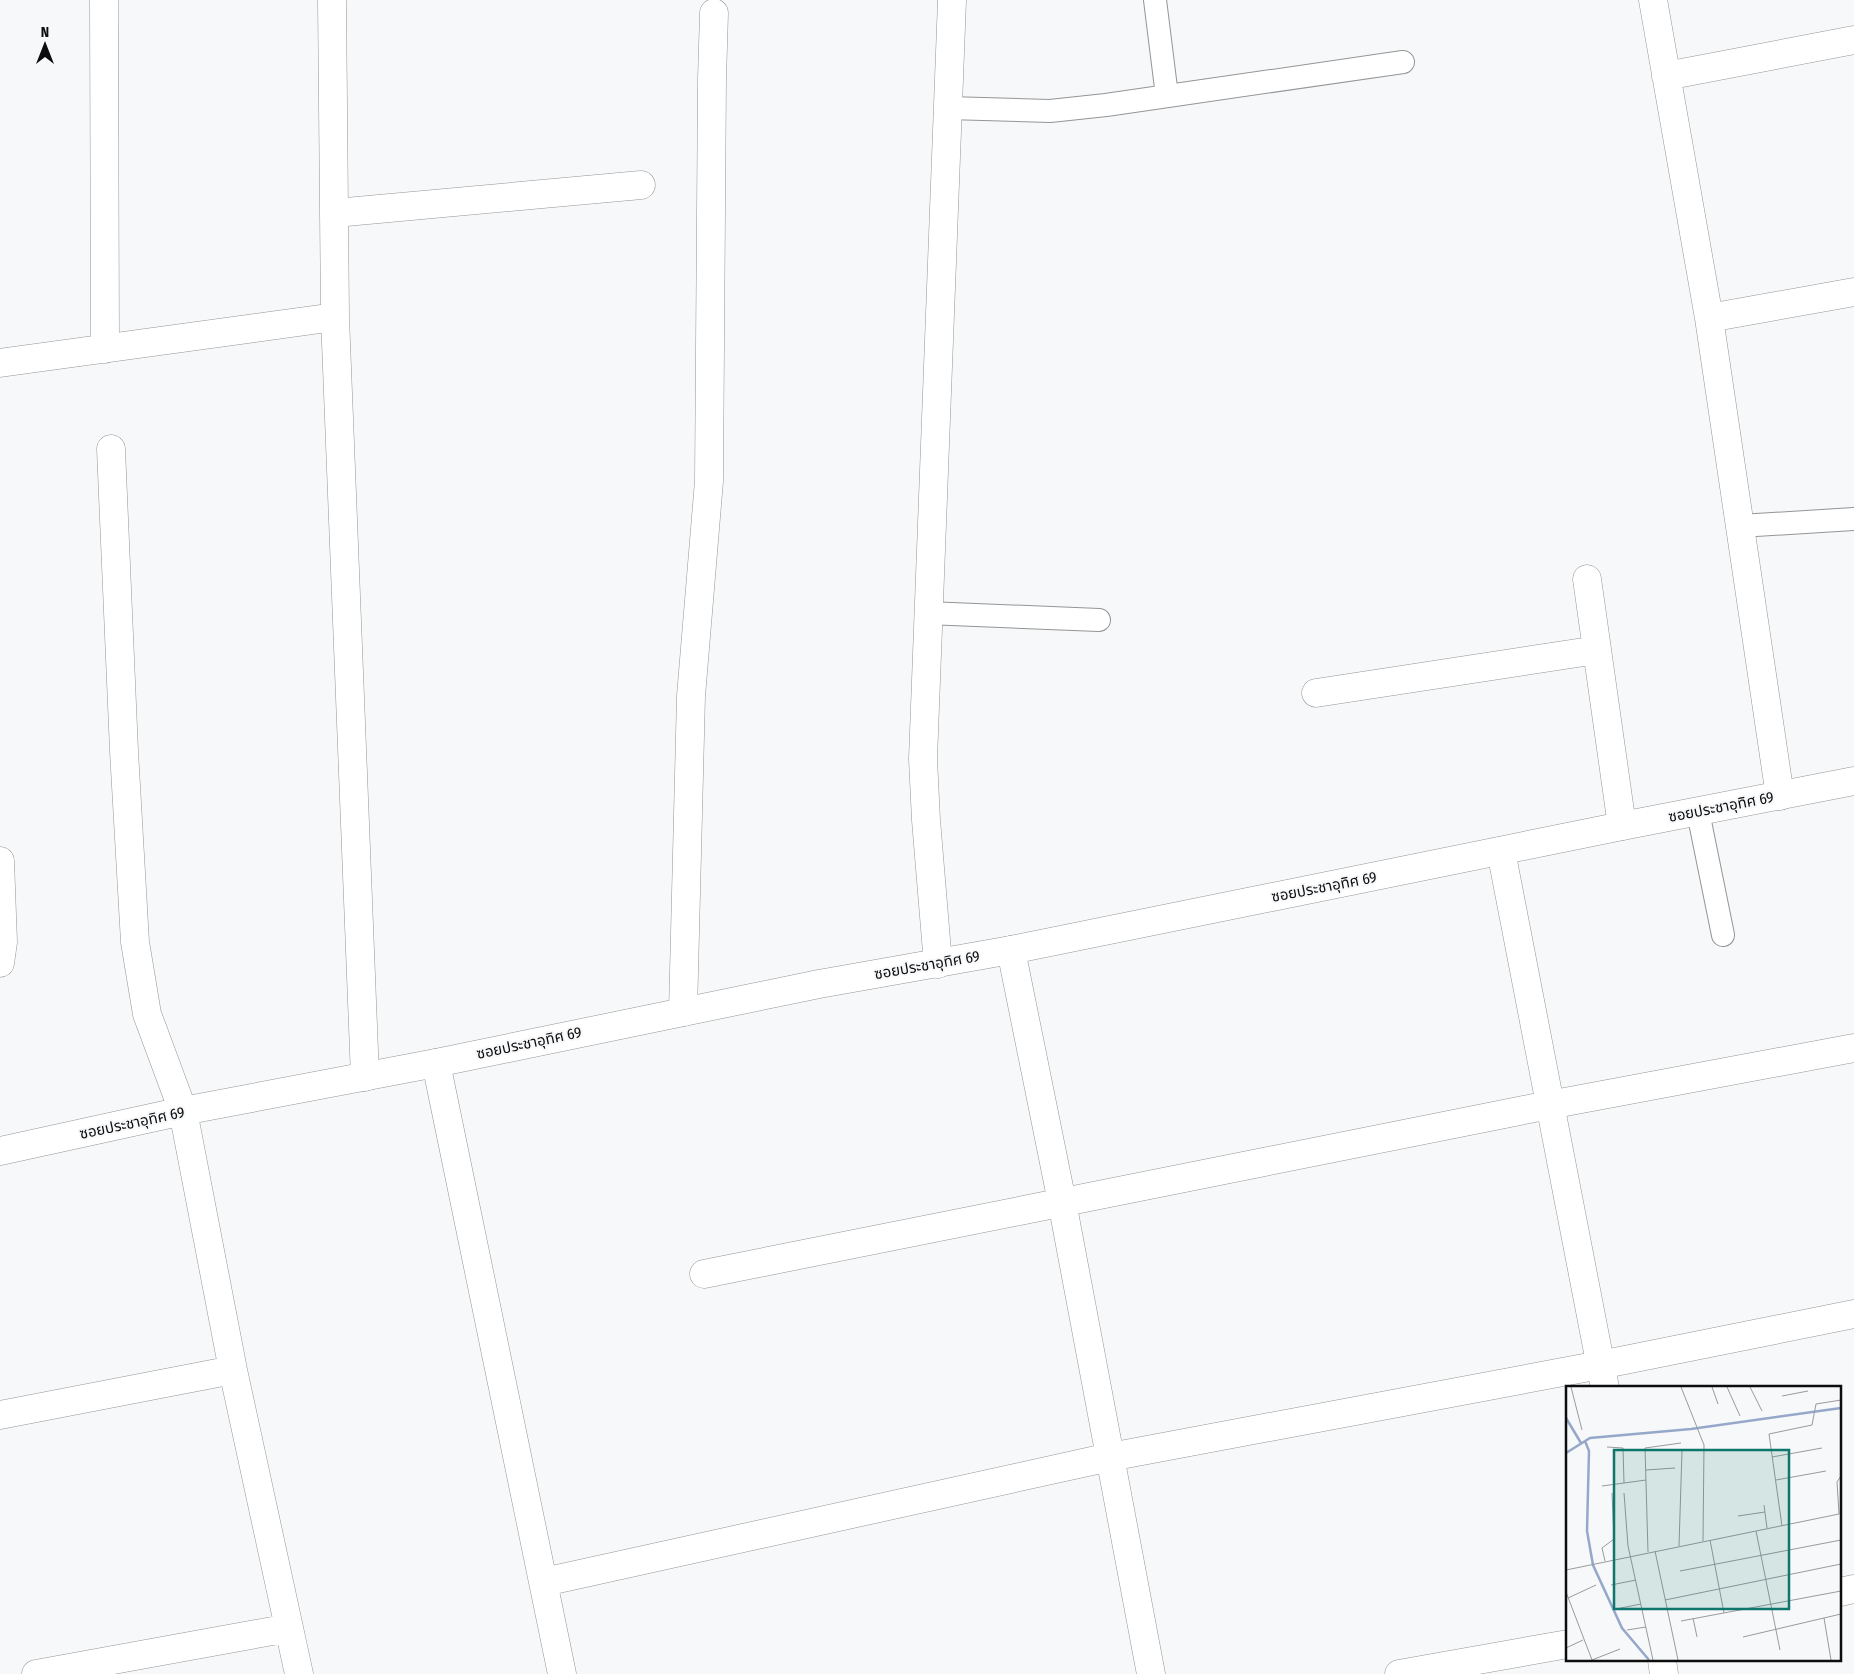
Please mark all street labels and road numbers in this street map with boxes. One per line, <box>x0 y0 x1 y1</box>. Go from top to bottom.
street label: ซอยประชาอุทิศ 69 <box>1667 788 1775 826</box>
street label: ซอยประชาอุทิศ 69 <box>1270 868 1378 906</box>
street label: ซอยประชาอุทิศ 69 <box>873 947 981 983</box>
street label: ซอยประชาอุทิศ 69 <box>475 1023 583 1063</box>
street label: ซอยประชาอุทิศ 69 <box>78 1103 186 1143</box>

